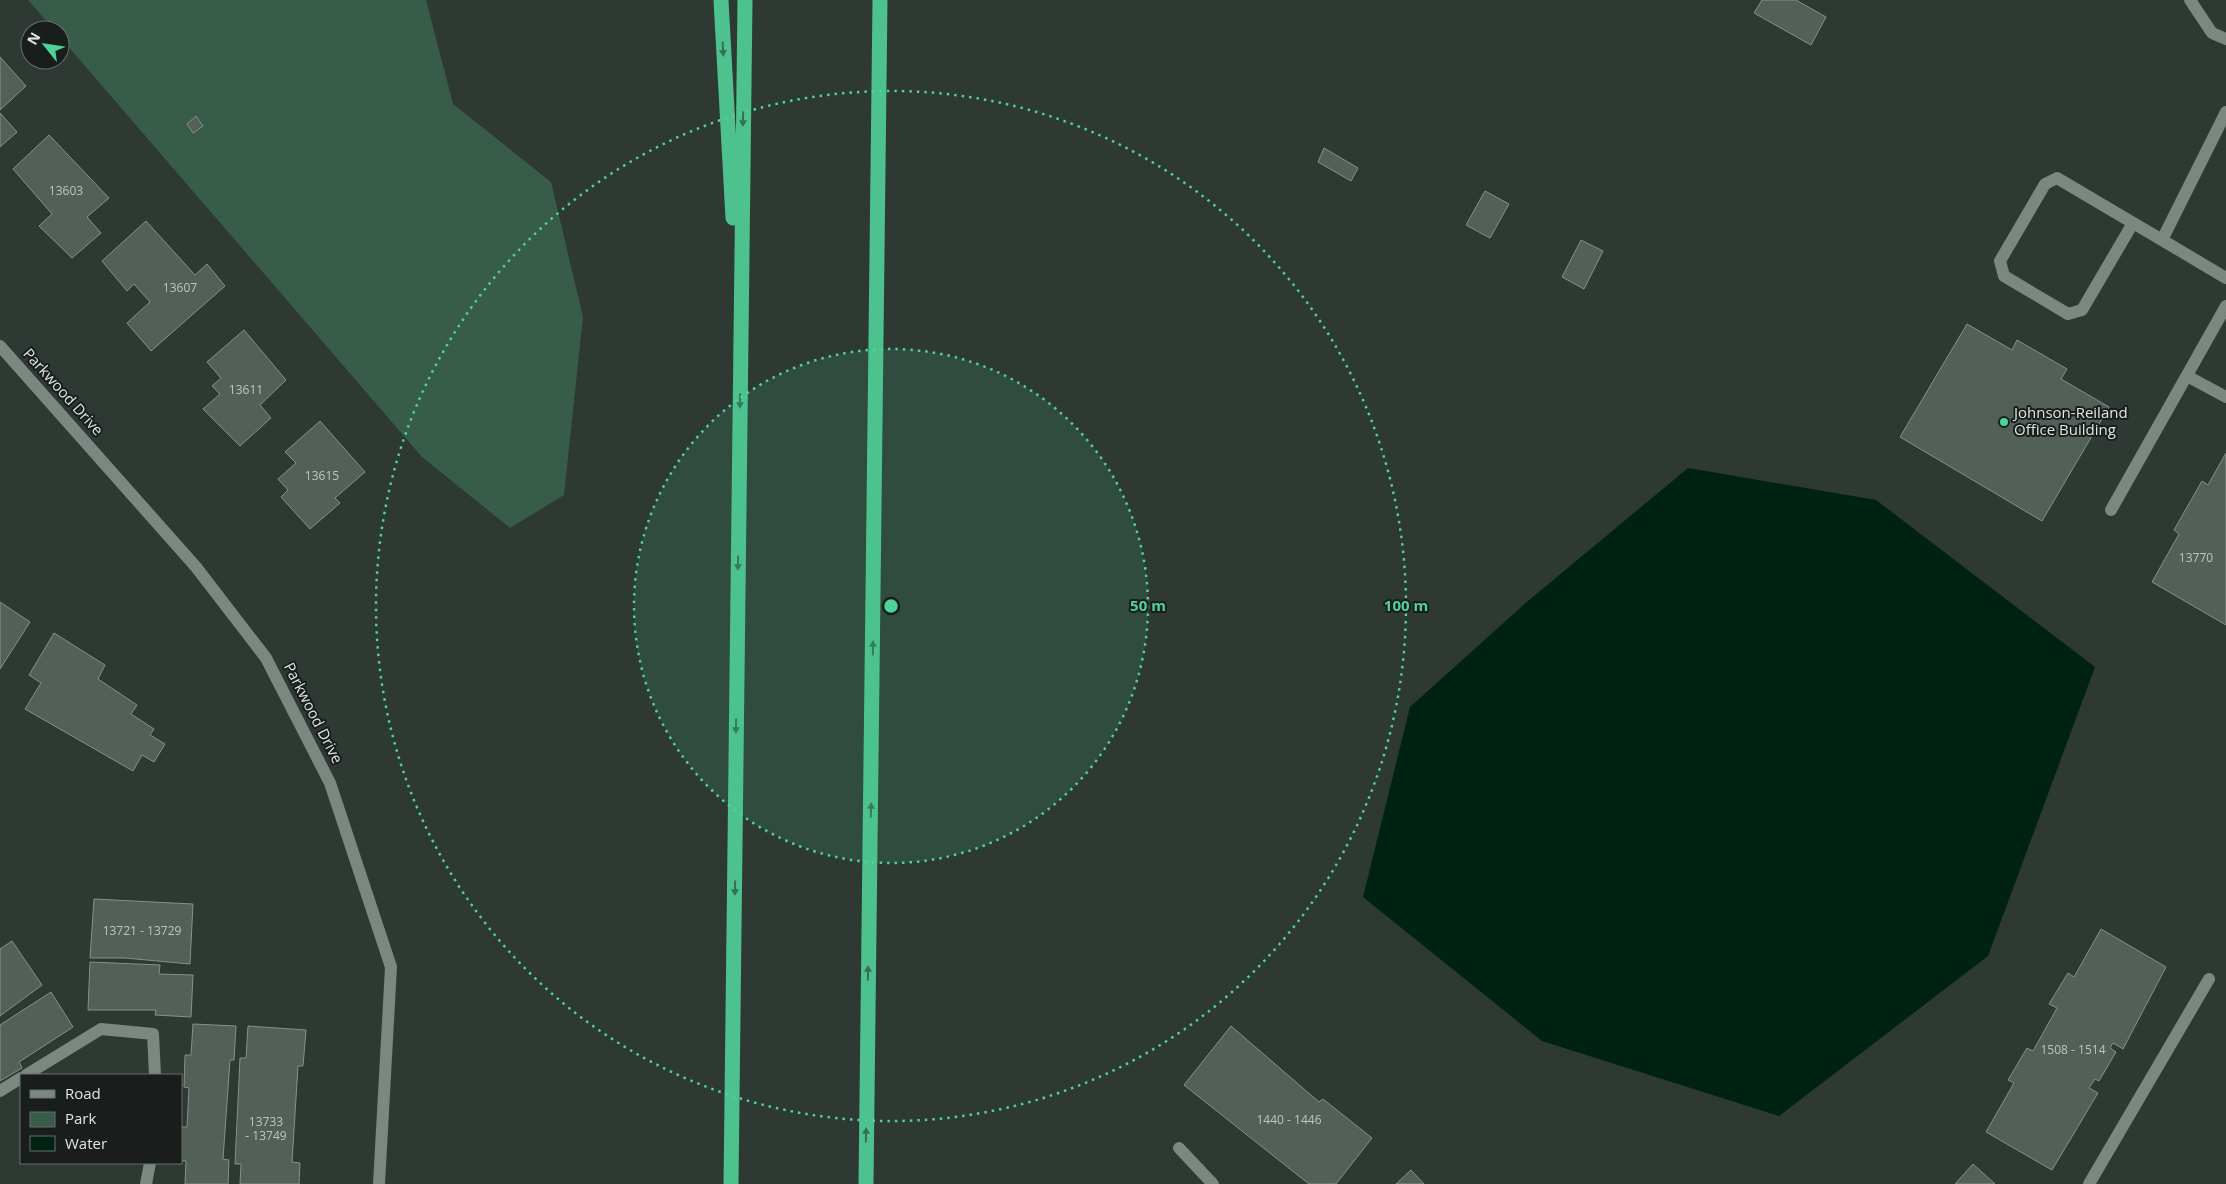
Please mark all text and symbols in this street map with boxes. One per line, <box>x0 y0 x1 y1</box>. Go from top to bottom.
north arrow <box>20 20 70 70</box>
text: N <box>22 29 44 48</box>
one-way arrow <box>720 41 728 57</box>
one-way arrow <box>739 111 747 127</box>
house number: 13603 <box>49 182 83 199</box>
house number: 13607 <box>163 279 197 296</box>
street label: Parkwood Drive <box>19 343 108 439</box>
house number: 13611 <box>229 381 263 398</box>
one-way arrow <box>736 393 744 409</box>
place label: Johnson-Reiland Office Building <box>2012 402 2128 439</box>
marker: Johnson-Reiland Office Building <box>1998 416 2010 428</box>
house number: 13615 <box>305 467 339 484</box>
house number: 13770 <box>2179 549 2213 566</box>
one-way arrow <box>734 556 742 572</box>
text: 50 m <box>1130 595 1166 615</box>
text: 100 m <box>1384 595 1428 615</box>
centre of rings <box>882 597 900 615</box>
one-way arrow <box>869 640 877 656</box>
street label: Parkwood Drive <box>280 659 348 766</box>
one-way arrow <box>732 718 740 734</box>
one-way arrow <box>867 802 875 818</box>
one-way arrow <box>730 880 738 896</box>
house number: 13721 - 13729 <box>103 922 181 939</box>
one-way arrow <box>864 965 872 981</box>
house number: 1508 - 1514 <box>2041 1041 2106 1058</box>
legend <box>20 1074 182 1164</box>
text: Road <box>65 1083 101 1103</box>
text: Park <box>65 1108 96 1128</box>
house number: 1440 - 1446 <box>1257 1111 1322 1128</box>
house number: 13733 - 13749 <box>245 1113 287 1144</box>
one-way arrow <box>862 1127 870 1143</box>
text: Water <box>65 1133 107 1153</box>

